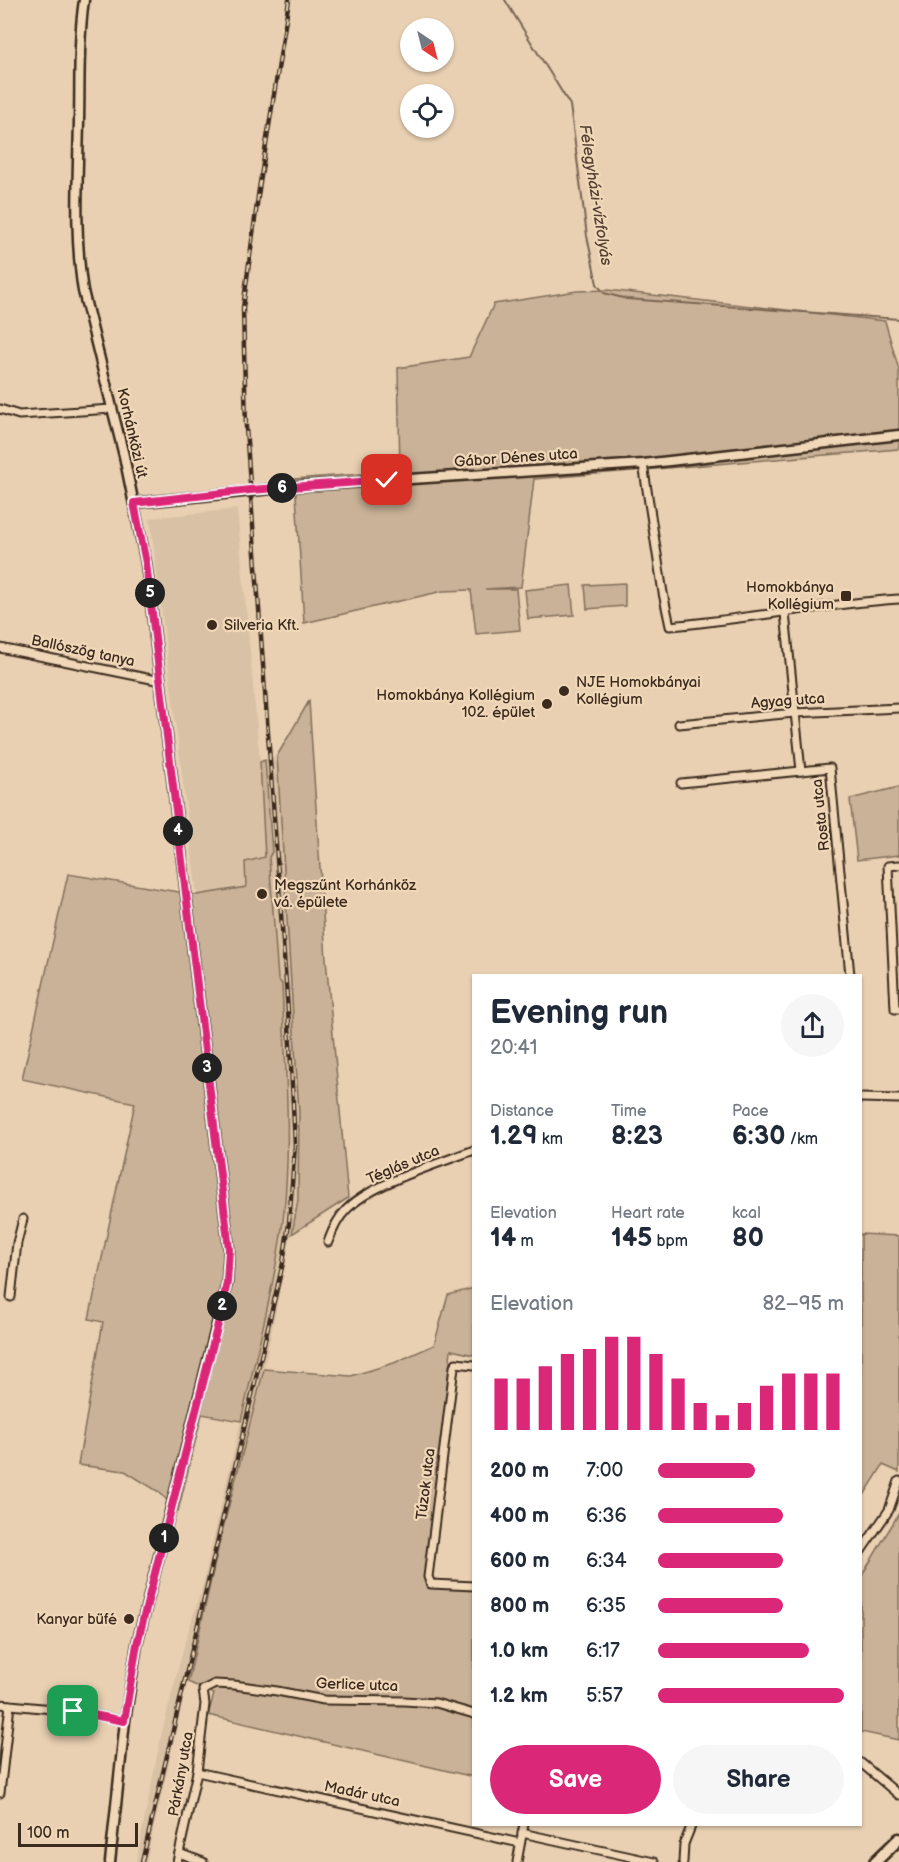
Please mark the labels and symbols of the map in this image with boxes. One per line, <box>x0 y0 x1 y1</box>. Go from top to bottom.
north arrow <box>400 18 454 72</box>
water label: Félegyházi-vízfolyás <box>574 123 616 267</box>
street label: Korhánközi út <box>112 386 152 480</box>
street label: Gábor Dénes utca <box>454 444 578 472</box>
pin <box>361 454 412 505</box>
pin: 6 <box>267 473 297 503</box>
pin: 5 <box>135 578 165 608</box>
place label: Homokbánya Kollégium <box>746 578 834 614</box>
marker: Homokbánya Kollégium <box>839 589 853 603</box>
place label: Silveria Kft. <box>224 616 299 635</box>
marker: Silveria Kft. <box>205 618 219 632</box>
street label: Ballószög tanya <box>29 631 137 671</box>
place label: NJE Homokbányai Kollégium <box>576 673 701 709</box>
marker: NJE Homokbányai Kollégium <box>557 684 571 698</box>
place label: Homokbánya Kollégium 102. épület <box>376 686 535 722</box>
street label: Agyag utca <box>750 689 826 713</box>
marker: Homokbánya Kollégium 102. épület <box>540 697 554 711</box>
street label: Rosta utca <box>808 778 834 852</box>
pin: 4 <box>163 816 193 846</box>
place label: Megszűnt Korhánköz vá. épülete <box>273 876 417 912</box>
marker: Megszűnt Korhánköz vá. épülete <box>255 887 269 901</box>
pin: 3 <box>192 1053 222 1083</box>
street label: Téglás utca <box>364 1141 442 1189</box>
pin: 2 <box>207 1291 237 1321</box>
street label: Túzok utca <box>412 1447 440 1521</box>
pin: 1 <box>149 1523 179 1553</box>
place label: Kanyar büfé <box>36 1610 117 1629</box>
marker: Kanyar büfé <box>122 1612 136 1626</box>
street label: Gerlice utca <box>316 1674 398 1696</box>
pin <box>47 1685 98 1736</box>
street label: Párkány utca <box>164 1730 198 1818</box>
street label: Madár utca <box>322 1777 402 1811</box>
scale bar <box>18 1820 138 1848</box>

